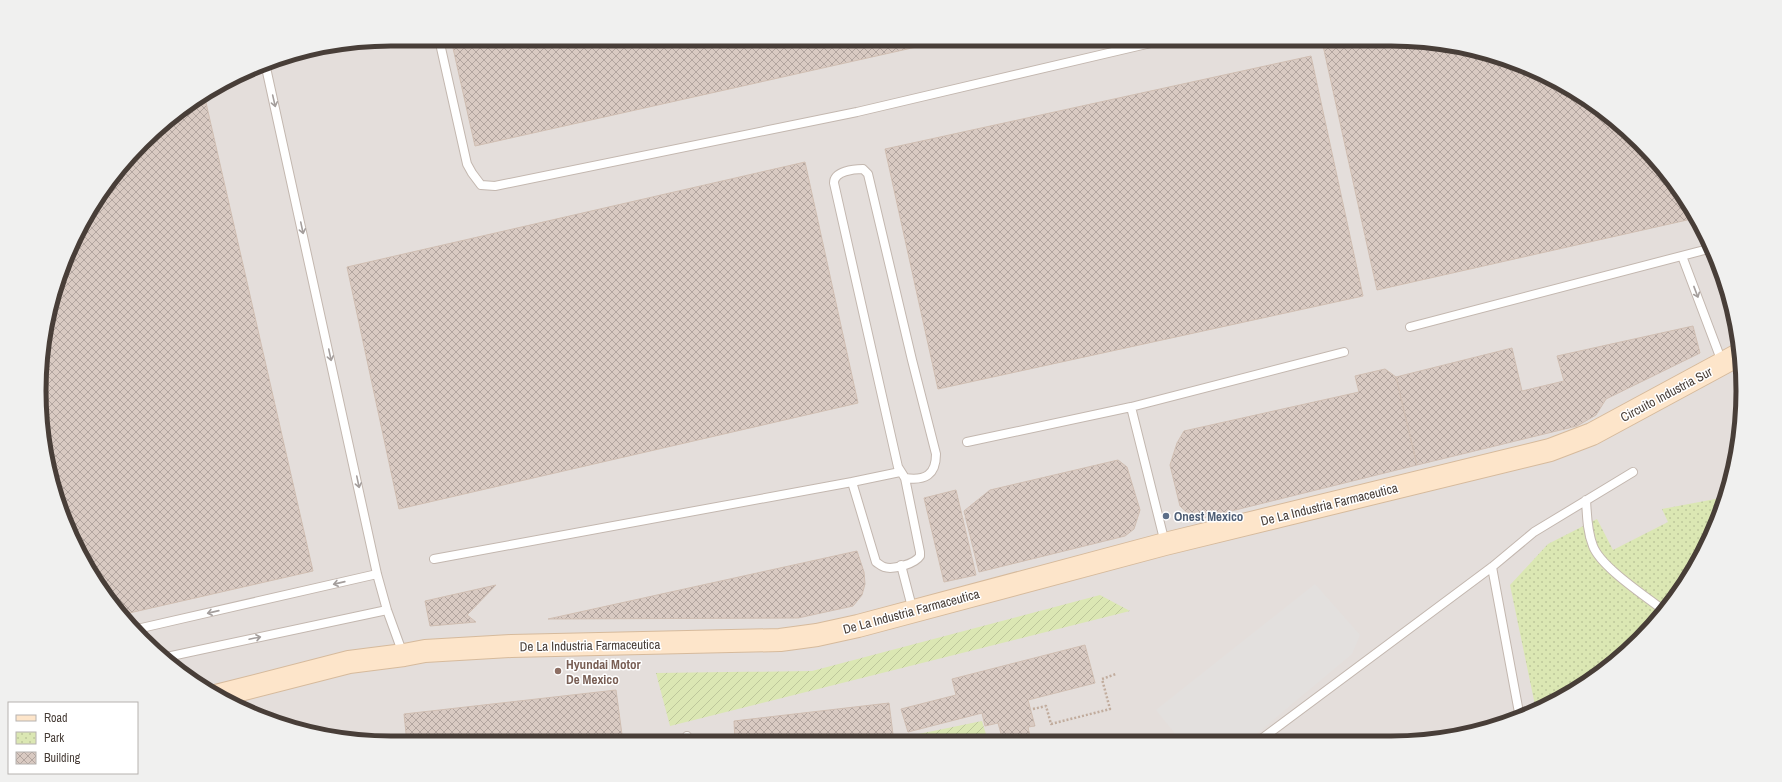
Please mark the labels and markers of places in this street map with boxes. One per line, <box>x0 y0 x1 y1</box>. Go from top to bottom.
place label: Onest Mexico <box>1174 508 1243 525</box>
marker: Onest Mexico <box>1161 511 1171 521</box>
place label: Hyundai Motor De Mexico <box>566 656 641 688</box>
marker: Hyundai Motor De Mexico <box>553 666 563 676</box>

